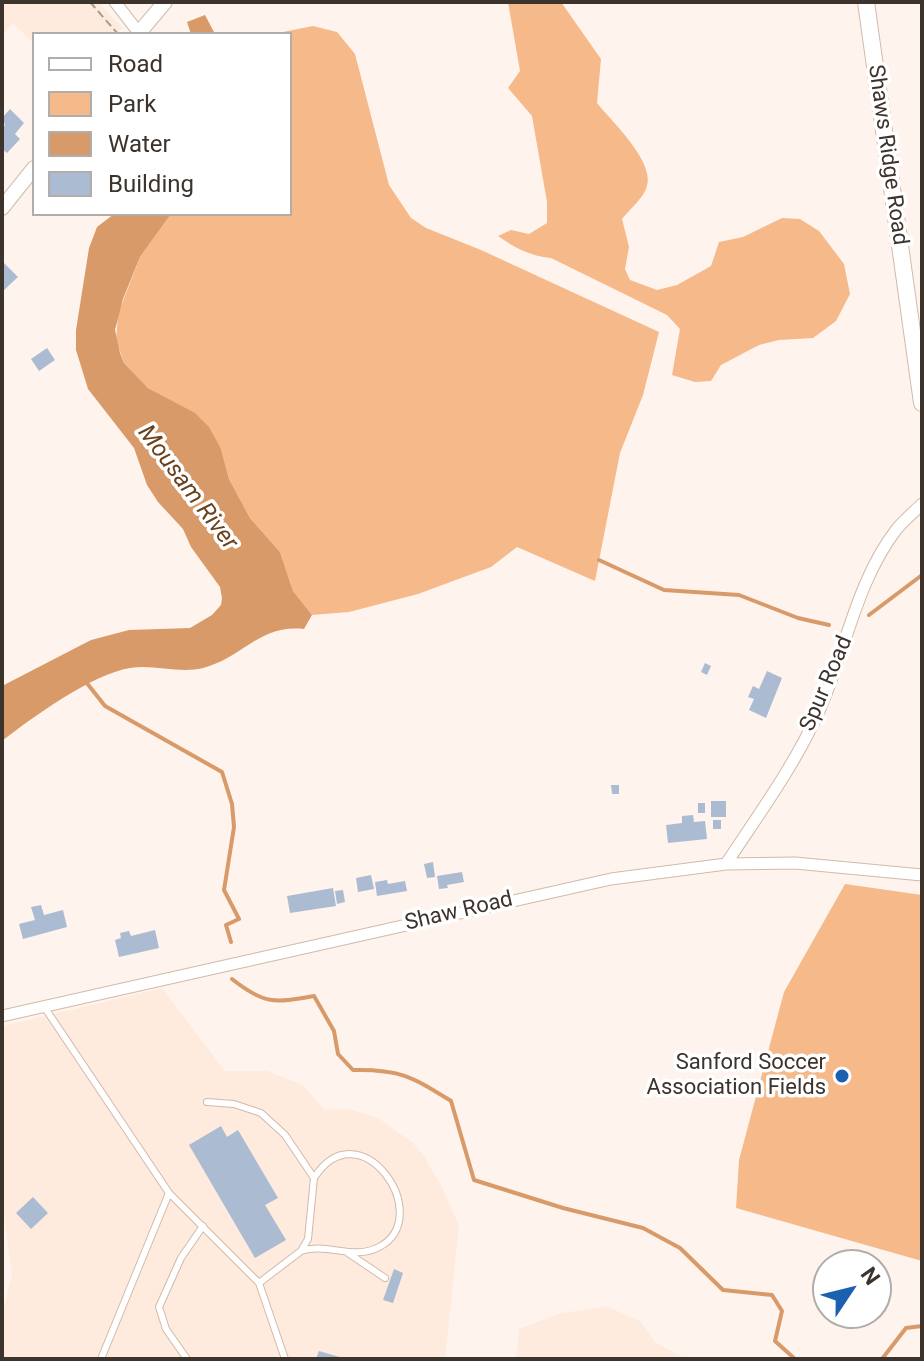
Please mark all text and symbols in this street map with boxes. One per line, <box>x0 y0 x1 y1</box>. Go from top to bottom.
legend <box>32 32 292 216</box>
text: Road <box>108 50 163 78</box>
street label: Shaws Ridge Road <box>861 63 913 247</box>
text: Park <box>108 90 156 118</box>
text: Water <box>108 130 171 158</box>
text: Building <box>108 170 194 198</box>
water label: Mousam River <box>131 420 243 556</box>
street label: Spur Road <box>795 632 859 736</box>
street label: Shaw Road <box>403 887 515 937</box>
place label: Sanford Soccer Association Fields <box>647 1050 826 1102</box>
marker: Sanford Soccer Association Fields <box>833 1067 851 1085</box>
north arrow <box>812 1249 892 1329</box>
text: N <box>856 1263 885 1290</box>

